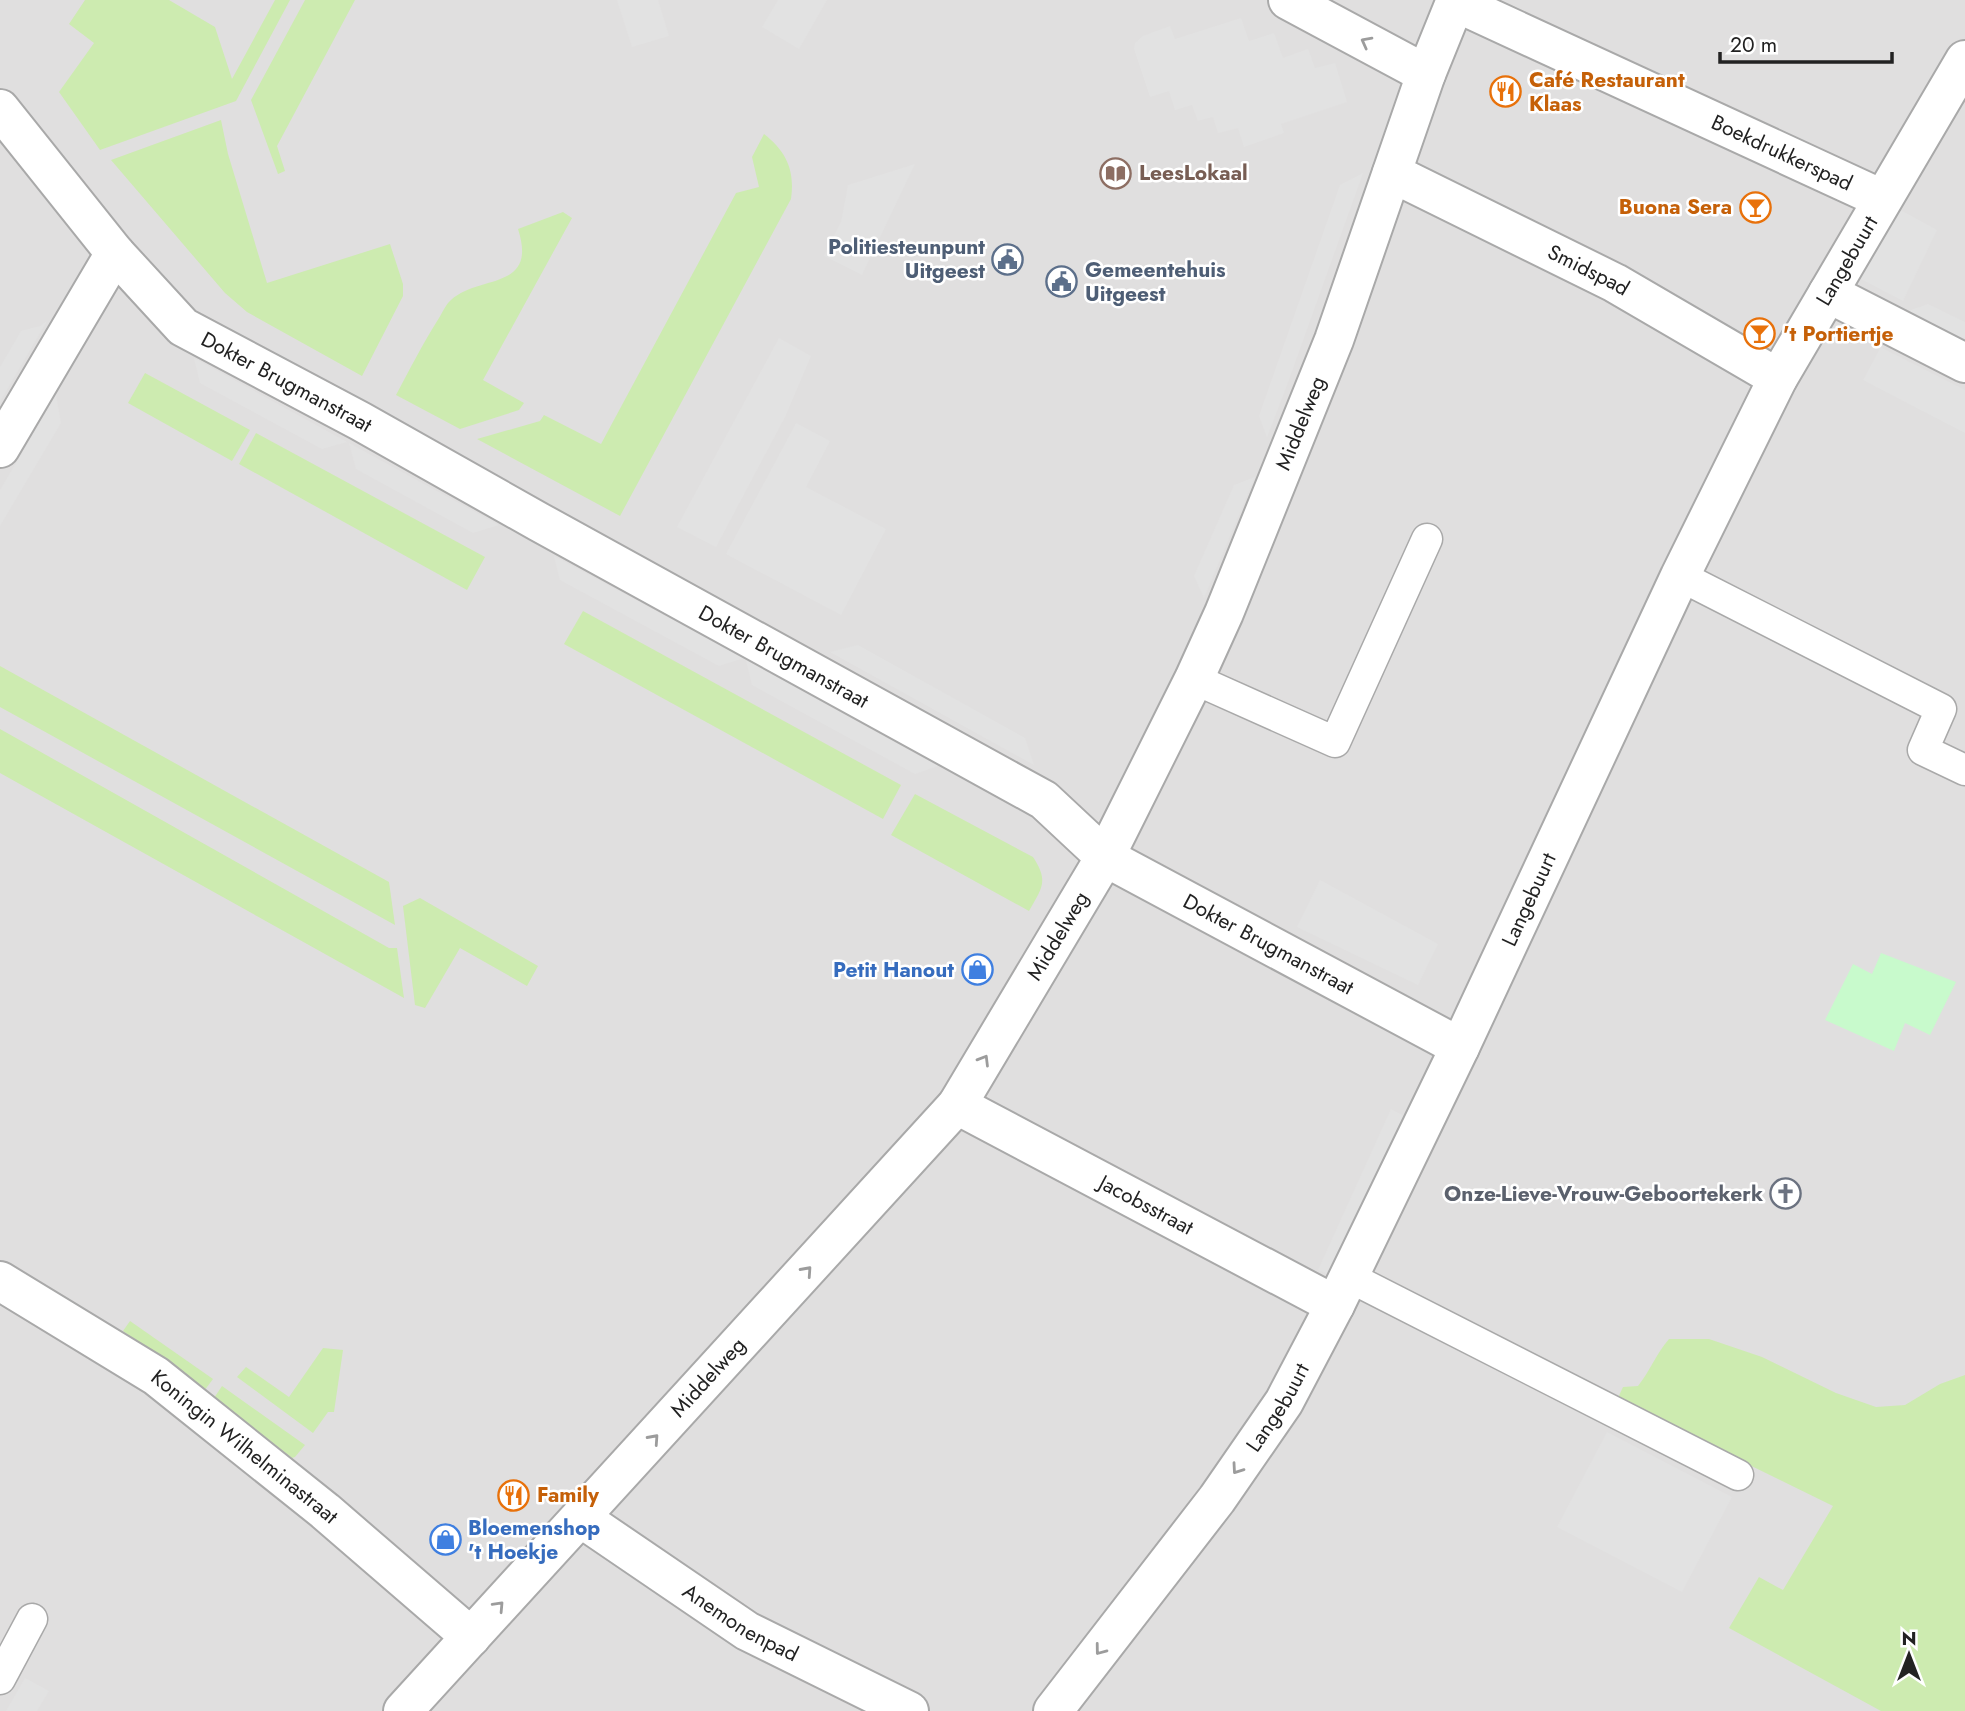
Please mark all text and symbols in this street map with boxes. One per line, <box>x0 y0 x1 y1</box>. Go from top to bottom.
scale bar <box>1720 21 1892 65</box>
text: 20 m <box>1730 30 1777 60</box>
one-way arrow <box>1361 37 1373 50</box>
place label: Café Restaurant Klaas <box>1529 65 1685 119</box>
restaurant icon: Café Restaurant Klaas <box>1489 75 1523 109</box>
street label: Boekdrukkerspad <box>1706 107 1857 198</box>
library icon: LeesLokaal <box>1099 156 1133 190</box>
place label: LeesLokaal <box>1139 158 1248 188</box>
bar icon: Buona Sera <box>1738 190 1772 224</box>
place label: Buona Sera <box>1619 192 1732 222</box>
street label: Langebuurt <box>1809 210 1885 311</box>
place label: Politiesteunpunt Uitgeest <box>828 232 985 286</box>
street label: Smidspad <box>1542 237 1635 303</box>
public building icon: Politiesteunpunt Uitgeest <box>991 242 1025 276</box>
place label: Gemeentehuis Uitgeest <box>1085 255 1226 309</box>
public building icon: Gemeentehuis Uitgeest <box>1045 265 1079 299</box>
bar icon: 't Portiertje <box>1743 317 1777 351</box>
place label: 't Portiertje <box>1783 319 1893 349</box>
street label: Dokter Brugmanstraat <box>196 324 378 440</box>
street label: Middelweg <box>1268 372 1333 475</box>
street label: Dokter Brugmanstraat <box>693 598 874 716</box>
street label: Langebuurt <box>1494 848 1564 951</box>
street label: Middelweg <box>1020 886 1096 986</box>
street label: Dokter Brugmanstraat <box>1178 886 1359 1002</box>
shop icon: Petit Hanout <box>960 953 994 987</box>
place label: Petit Hanout <box>833 955 954 985</box>
one-way arrow <box>976 1055 989 1068</box>
street label: Jacobsstraat <box>1091 1166 1199 1242</box>
church icon: Onze-Lieve-Vrouw-Geboortekerk <box>1769 1177 1803 1211</box>
place label: Onze-Lieve-Vrouw-Geboortekerk <box>1444 1179 1763 1209</box>
one-way arrow <box>798 1266 811 1279</box>
street label: Middelweg <box>664 1331 752 1424</box>
street label: Langebuurt <box>1239 1358 1317 1458</box>
street label: Koningin Wilhelminastraat <box>145 1363 345 1531</box>
one-way arrow <box>645 1435 658 1448</box>
one-way arrow <box>1233 1461 1245 1474</box>
restaurant icon: Family <box>497 1478 531 1512</box>
place label: Family <box>537 1480 600 1510</box>
place label: Bloemenshop 't Hoekje <box>468 1513 600 1567</box>
shop icon: Bloemenshop 't Hoekje <box>428 1523 462 1557</box>
street label: Anemonenpad <box>676 1576 803 1669</box>
one-way arrow <box>491 1601 503 1614</box>
north arrow <box>1874 1620 1944 1690</box>
text: N <box>1901 1625 1917 1652</box>
one-way arrow <box>1096 1643 1109 1655</box>

